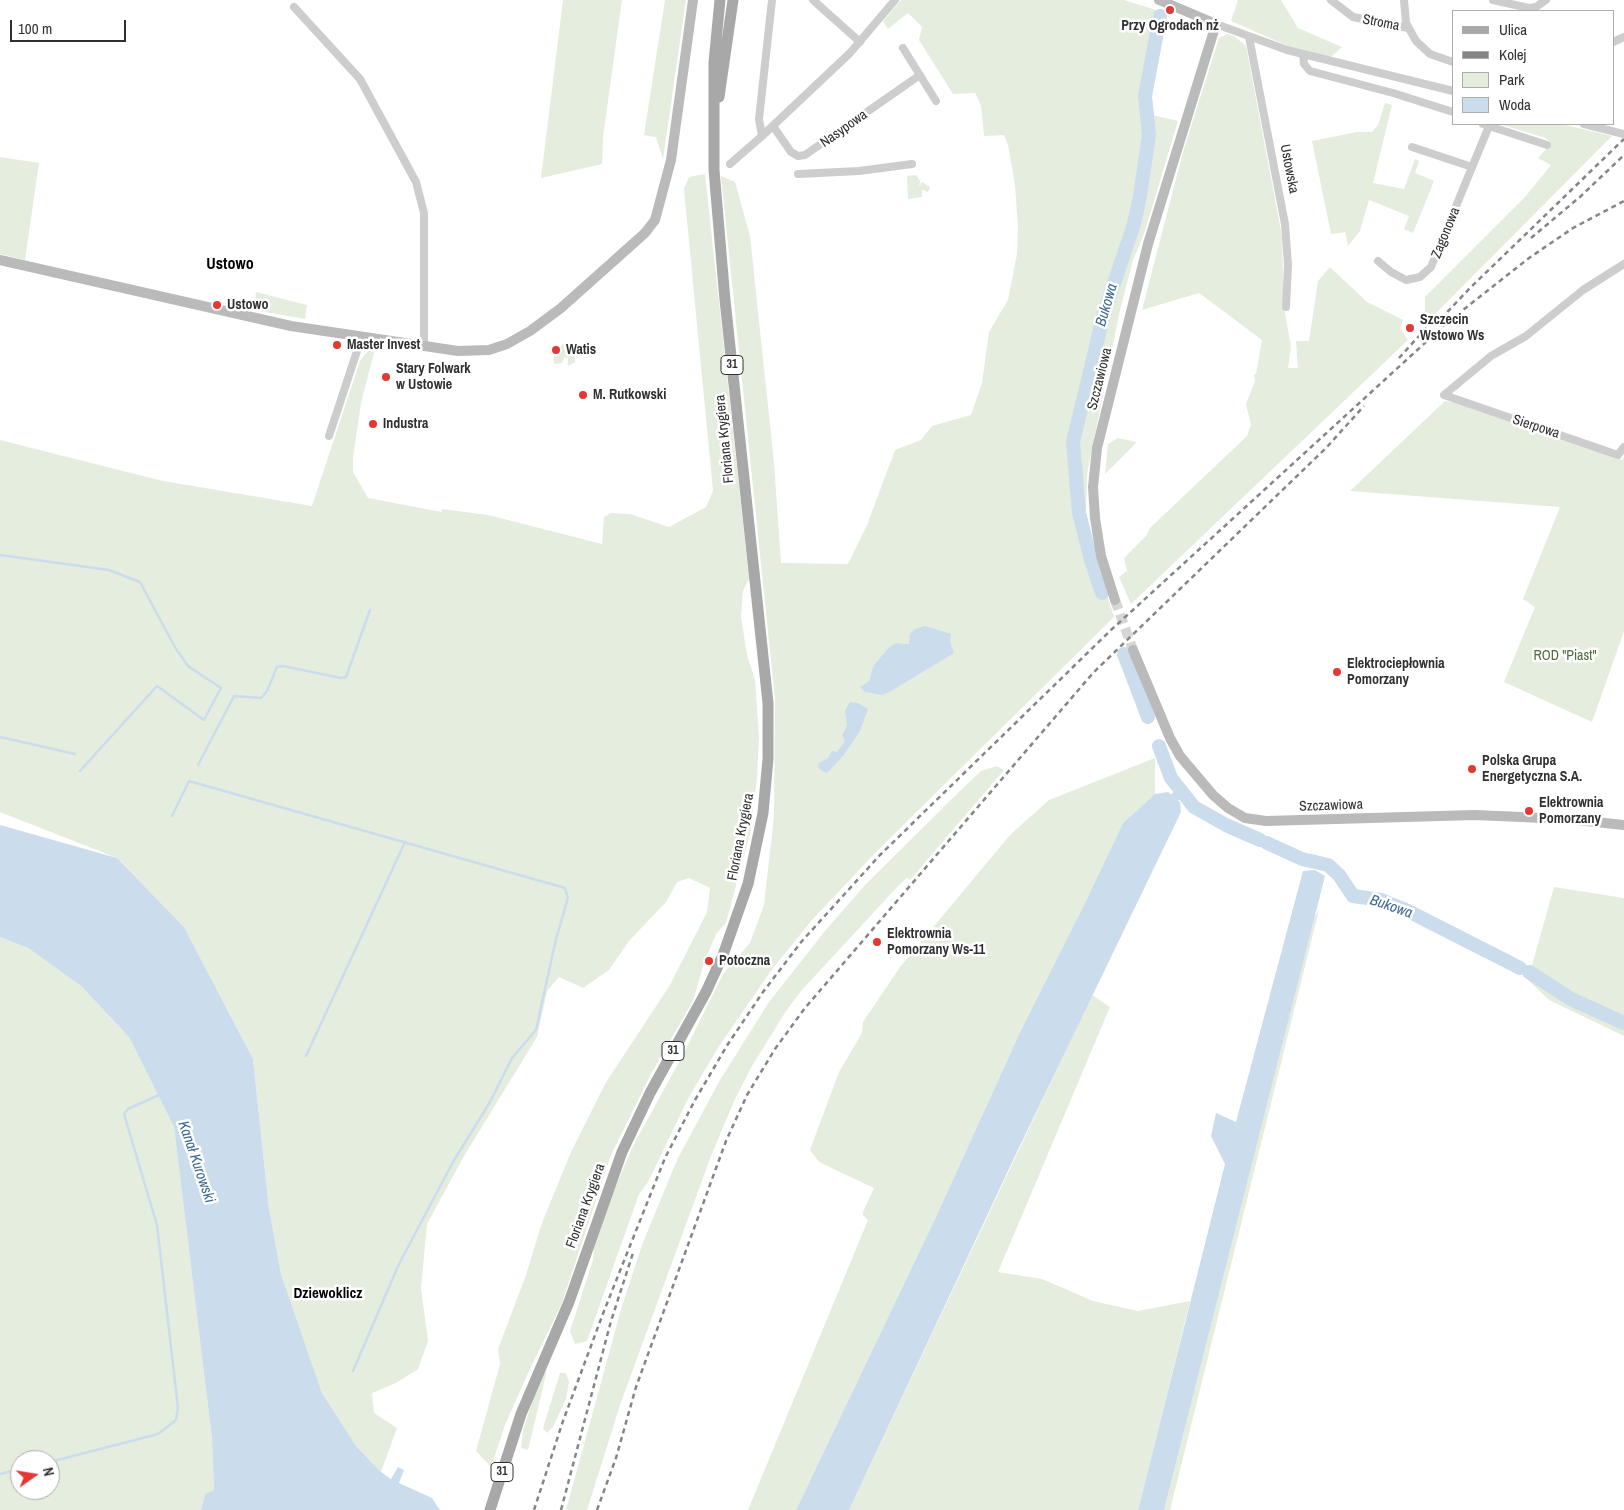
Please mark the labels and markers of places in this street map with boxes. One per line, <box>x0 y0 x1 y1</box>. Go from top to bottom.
marker: Przy Ogrodach nż <box>1164 4 1176 16</box>
place label: Przy Ogrodach nż <box>1121 18 1219 34</box>
place label: Ustowo <box>227 297 268 313</box>
marker: Ustowo <box>211 299 223 311</box>
place label: Szczecin Wstowo Ws <box>1420 312 1484 344</box>
marker: Szczecin Wstowo Ws <box>1404 322 1416 334</box>
place label: Master Invest <box>347 337 420 353</box>
marker: Master Invest <box>331 339 343 351</box>
place label: Watis <box>566 342 596 358</box>
marker: Watis <box>550 344 562 356</box>
place label: Stary Folwark w Ustowie <box>396 361 471 394</box>
marker: Stary Folwark w Ustowie <box>380 371 392 383</box>
place label: M. Rutkowski <box>593 387 666 403</box>
marker: M. Rutkowski <box>577 389 589 401</box>
place label: Industra <box>383 416 428 432</box>
marker: Industra <box>367 418 379 430</box>
place label: Elektrociepłownia Pomorzany <box>1347 656 1445 689</box>
marker: Elektrociepłownia Pomorzany <box>1331 666 1343 678</box>
place label: Polska Grupa Energetyczna S.A. <box>1482 753 1582 786</box>
marker: Polska Grupa Energetyczna S.A. <box>1466 763 1478 775</box>
place label: Elektrownia Pomorzany <box>1539 795 1603 828</box>
marker: Elektrownia Pomorzany <box>1523 805 1535 817</box>
place label: Elektrownia Pomorzany Ws-11 <box>887 926 985 959</box>
marker: Elektrownia Pomorzany Ws-11 <box>871 936 883 948</box>
place label: Potoczna <box>719 953 770 969</box>
marker: Potoczna <box>703 955 715 967</box>

